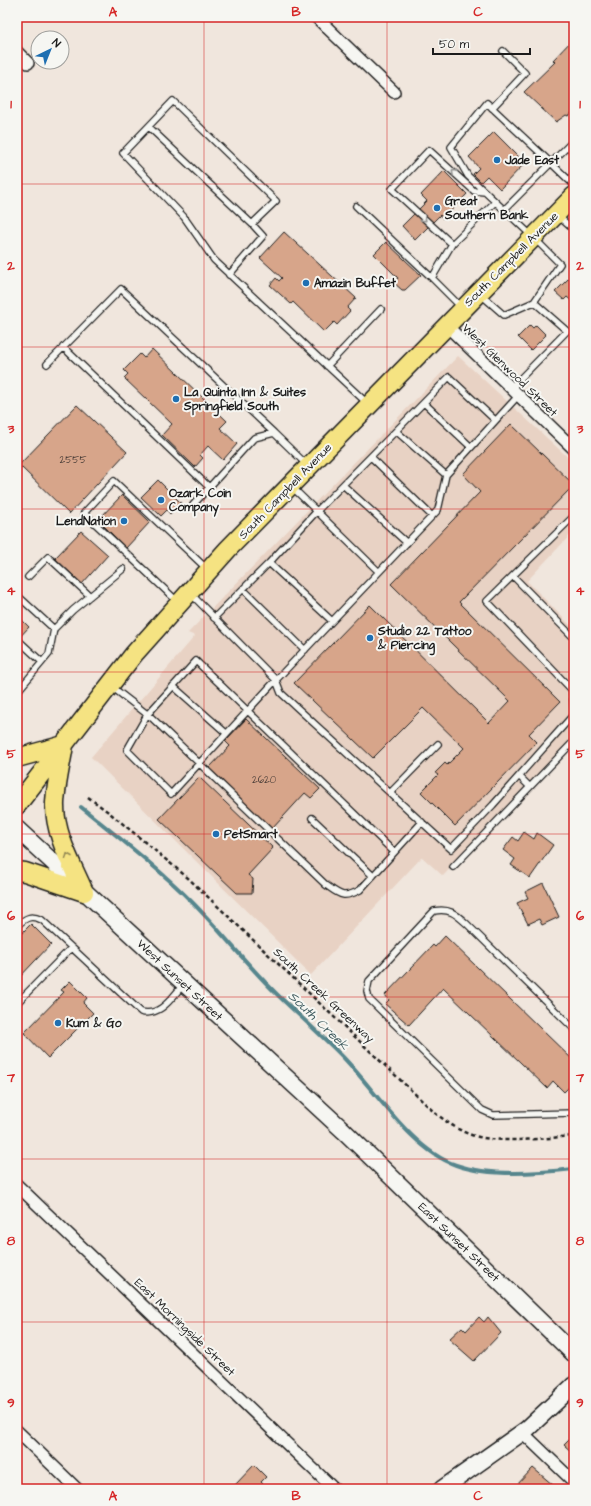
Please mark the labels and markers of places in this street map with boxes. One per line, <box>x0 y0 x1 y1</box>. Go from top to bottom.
place label: Jade East <box>504 152 559 169</box>
marker: Jade East <box>492 155 502 165</box>
place label: Great Southern Bank <box>444 193 529 224</box>
marker: Great Southern Bank <box>432 203 442 213</box>
place label: Amazin Buffet <box>314 275 396 292</box>
marker: Amazin Buffet <box>301 278 311 288</box>
place label: La Quinta Inn & Suites Springfield South <box>183 384 306 417</box>
marker: La Quinta Inn & Suites Springfield South <box>171 394 181 404</box>
place label: Ozark Coin Company <box>169 485 231 517</box>
marker: Ozark Coin Company <box>156 495 166 505</box>
place label: LendNation <box>56 513 116 530</box>
marker: LendNation <box>119 516 129 526</box>
place label: Studio 22 Tattoo & Piercing <box>377 623 472 656</box>
marker: Studio 22 Tattoo & Piercing <box>365 633 375 643</box>
place label: PetSmart <box>224 826 278 843</box>
marker: PetSmart <box>211 829 221 839</box>
place label: Kum & Go <box>66 1015 122 1032</box>
marker: Kum & Go <box>53 1018 63 1028</box>

